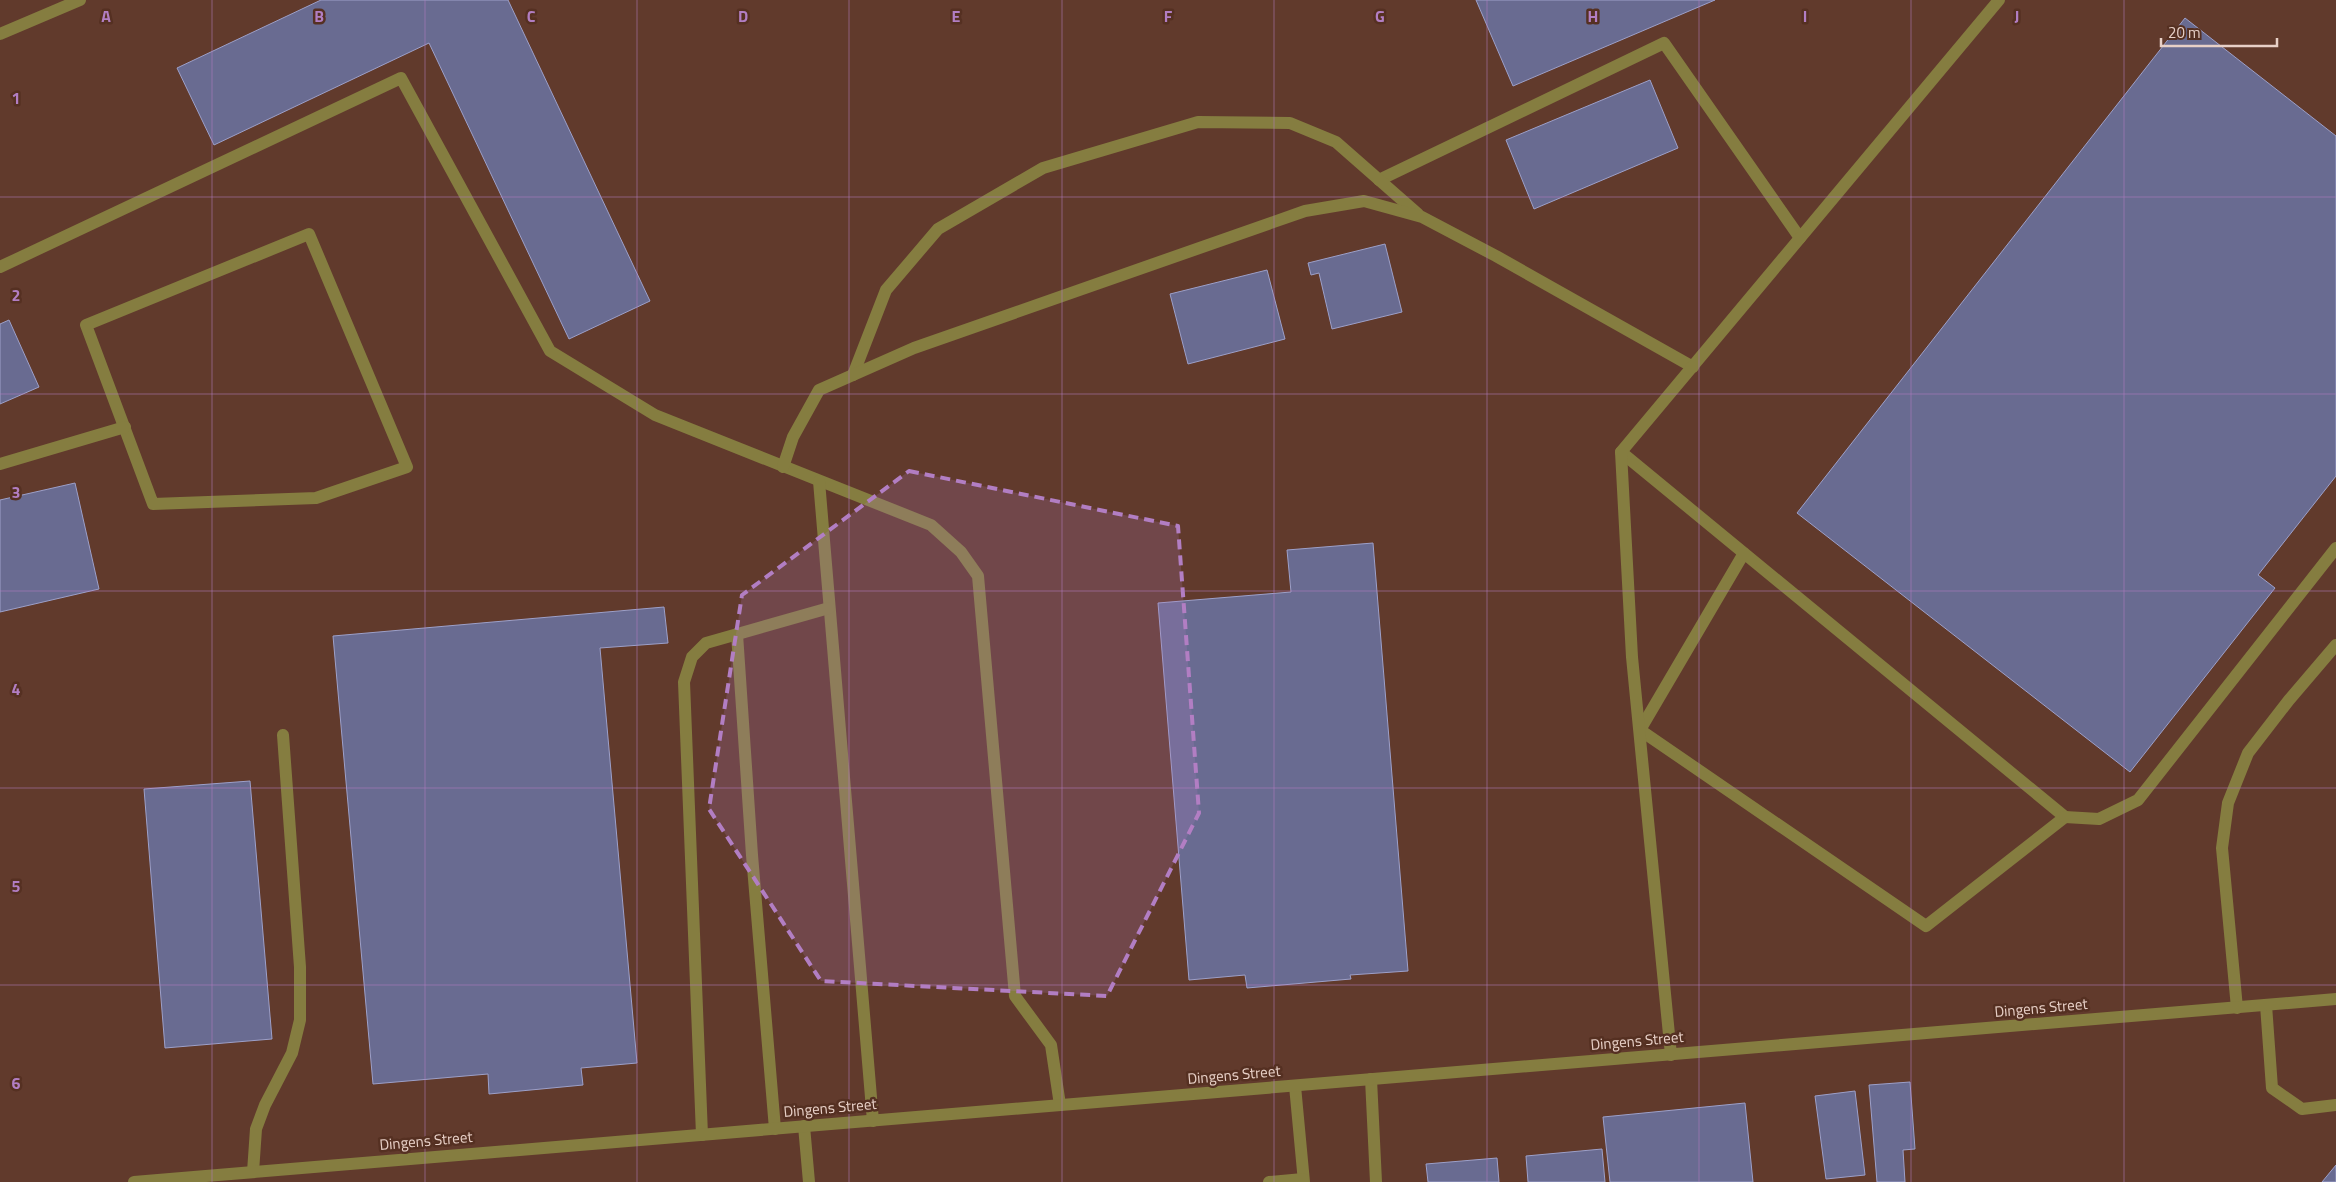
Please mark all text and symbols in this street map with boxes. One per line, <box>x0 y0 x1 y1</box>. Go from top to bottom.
text: A <box>101 4 111 28</box>
text: B <box>314 4 324 28</box>
text: C <box>527 4 536 28</box>
text: D <box>738 4 748 28</box>
text: E <box>952 4 961 28</box>
text: F <box>1164 4 1173 28</box>
text: G <box>1375 4 1385 28</box>
text: H <box>1588 4 1598 28</box>
text: I <box>1803 4 1807 28</box>
text: J <box>2015 4 2019 28</box>
scale bar <box>2161 15 2277 47</box>
text: 20 m <box>2168 21 2201 44</box>
text: 1 <box>12 86 20 110</box>
text: 2 <box>12 283 20 307</box>
text: 3 <box>12 480 20 504</box>
text: 4 <box>12 677 21 701</box>
text: 5 <box>12 874 21 898</box>
street label: Dingens Street <box>1993 992 2089 1023</box>
street label: Dingens Street <box>1589 1025 1685 1056</box>
street label: Dingens Street <box>1186 1059 1282 1090</box>
text: 6 <box>12 1071 21 1095</box>
street label: Dingens Street <box>782 1092 878 1123</box>
street label: Dingens Street <box>378 1125 474 1156</box>

